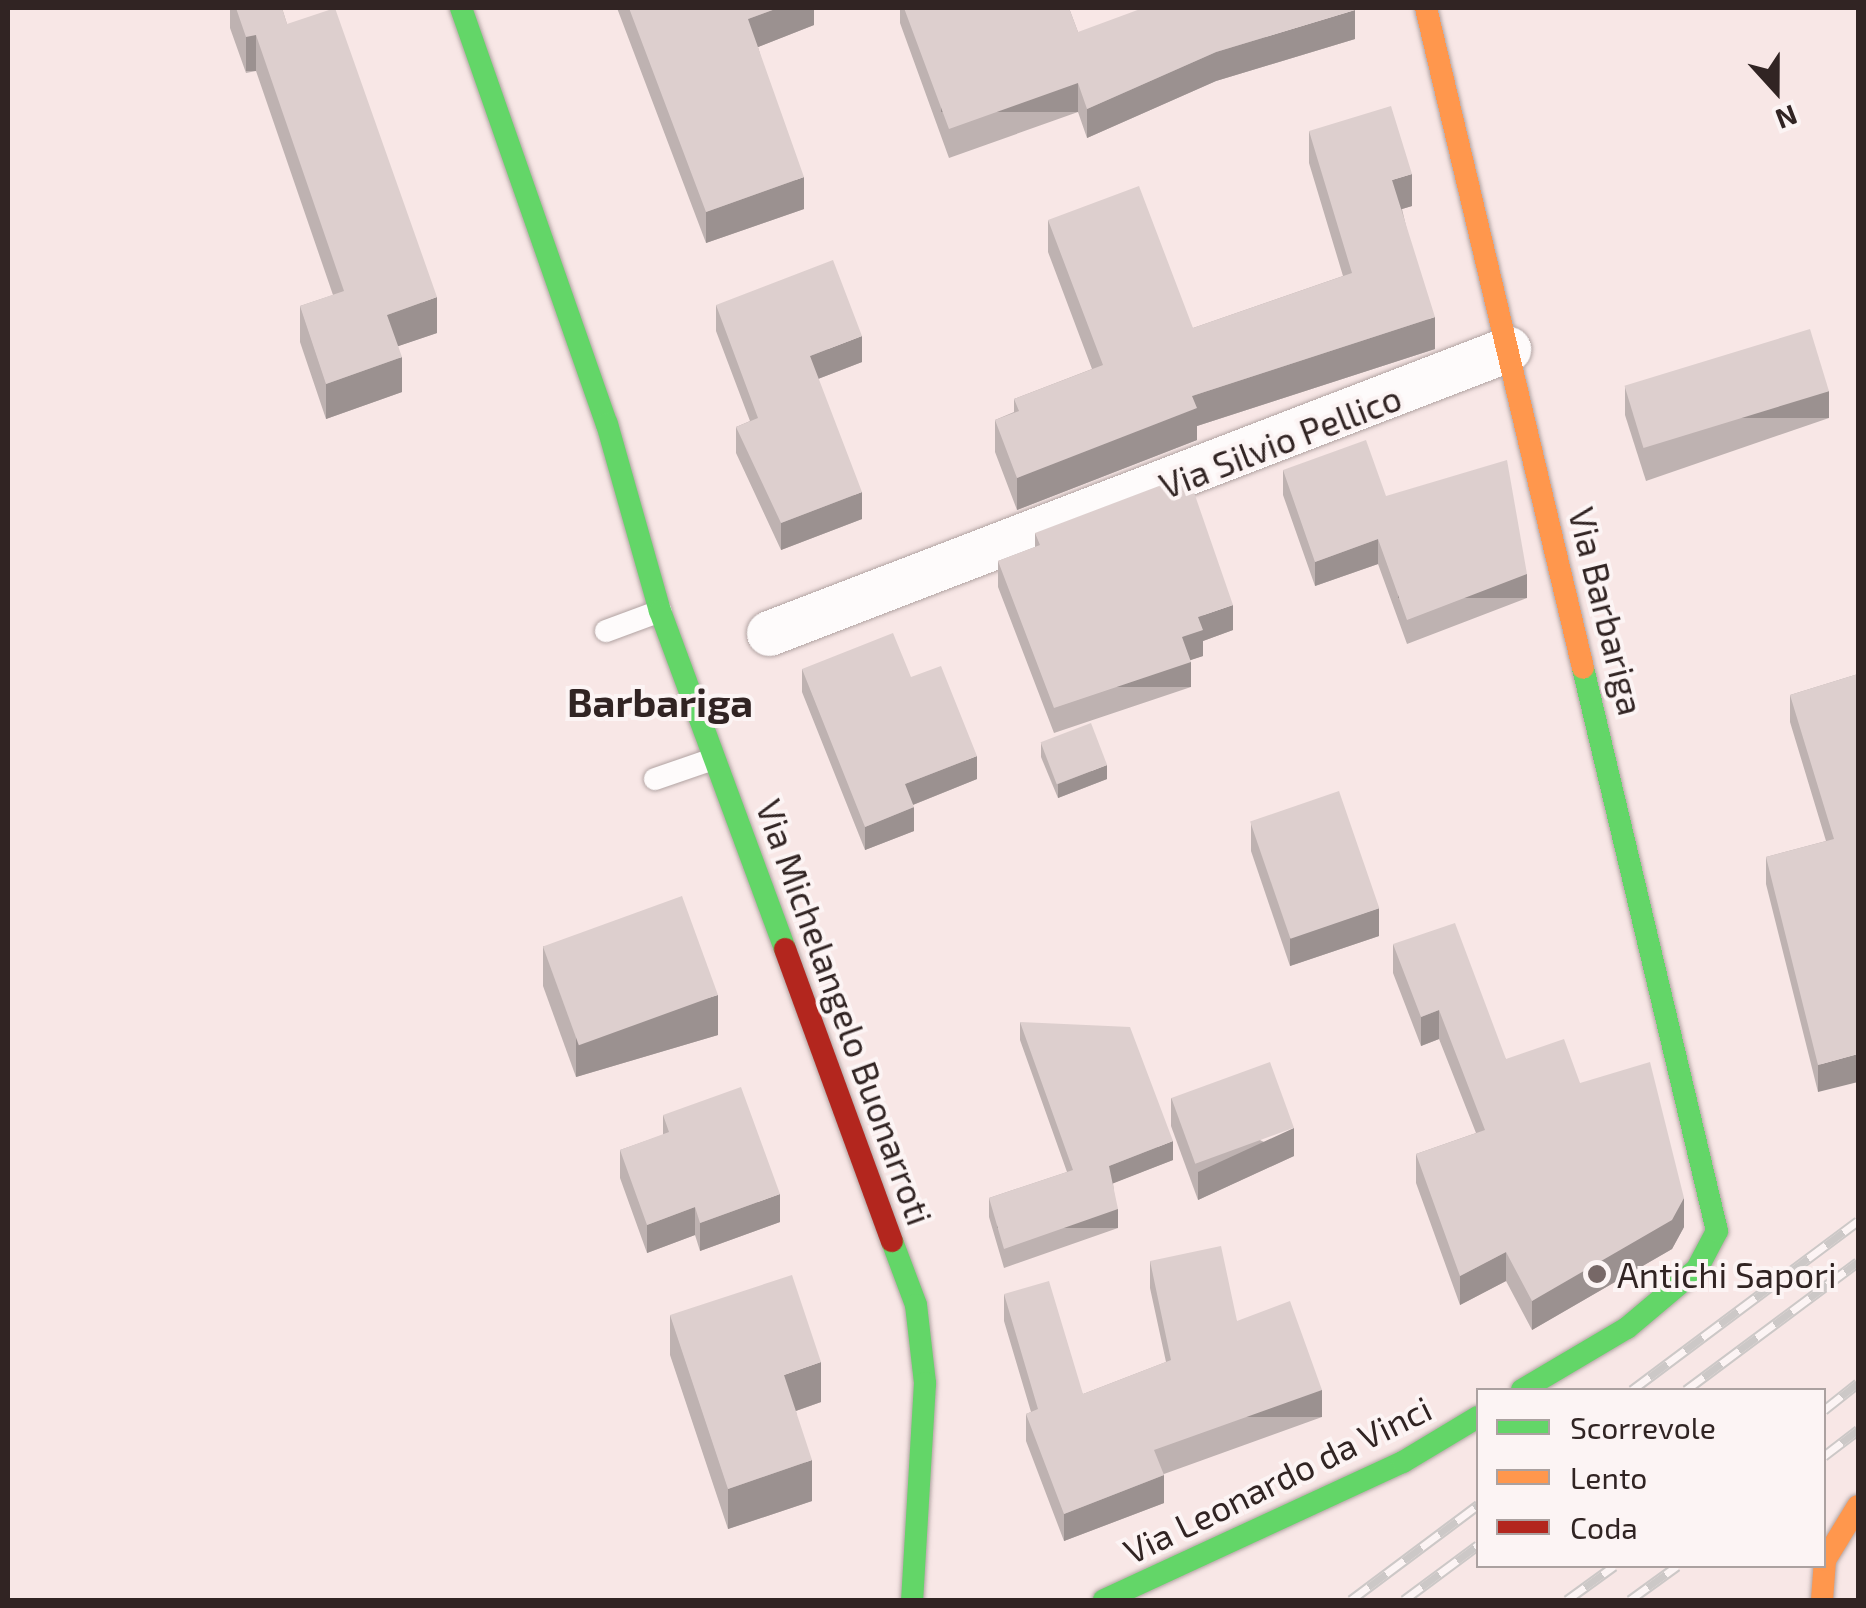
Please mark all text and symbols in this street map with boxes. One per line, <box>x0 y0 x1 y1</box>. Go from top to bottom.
north arrow <box>1726 40 1826 140</box>
text: N <box>1771 99 1802 138</box>
street label: Via Silvio Pellico <box>1153 376 1407 506</box>
street label: Via Barbariga <box>1561 503 1653 719</box>
district label: Barbariga <box>567 677 753 725</box>
street label: Via Michelangelo Buonarroti <box>748 794 942 1230</box>
place label: Antichi Sapori <box>1617 1253 1837 1295</box>
marker: Antichi Sapori <box>1586 1263 1608 1285</box>
street label: Via Leonardo da Vinci <box>1116 1386 1438 1572</box>
legend <box>1476 1388 1826 1568</box>
text: Scorrevole <box>1570 1409 1716 1445</box>
text: Lento <box>1570 1459 1647 1495</box>
text: Coda <box>1570 1509 1638 1545</box>

